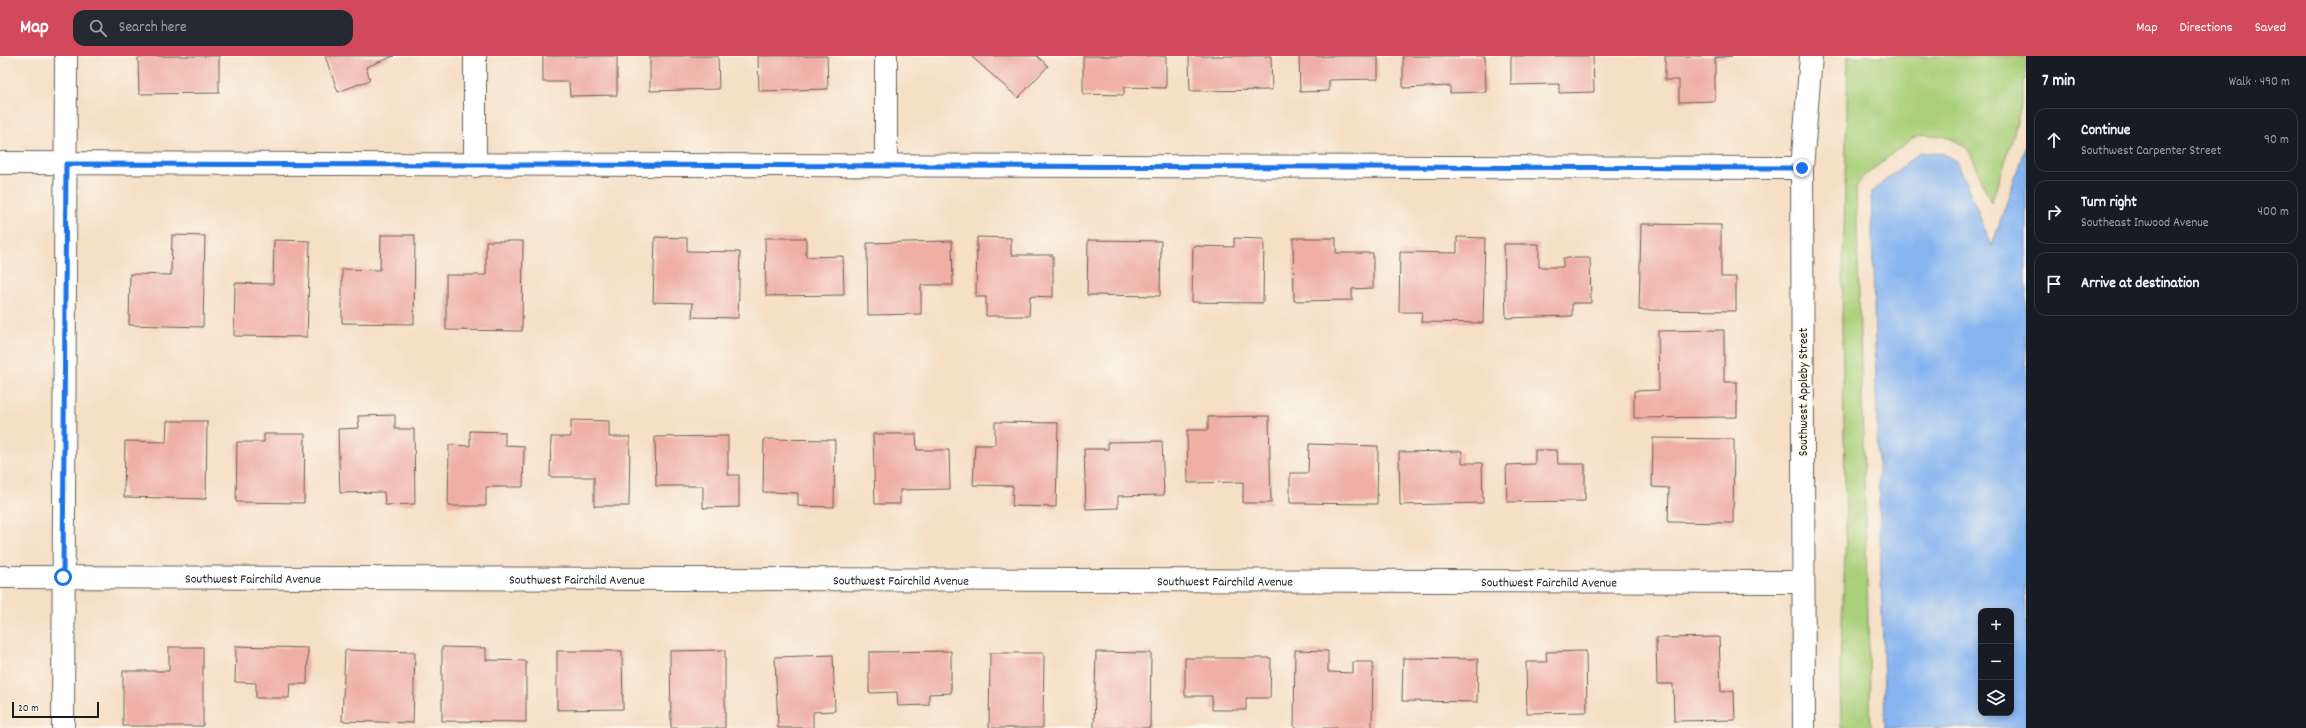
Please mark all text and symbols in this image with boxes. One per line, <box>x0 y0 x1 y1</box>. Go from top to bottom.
search box <box>73 10 353 46</box>
text: Map <box>20 15 49 42</box>
icon: search <box>87 17 109 39</box>
text: Search here <box>119 17 187 39</box>
text: Map <box>2136 18 2158 38</box>
text: Directions <box>2180 18 2233 38</box>
text: Saved <box>2255 18 2286 38</box>
text: 7 min <box>2042 70 2075 94</box>
text: Walk · 490 m <box>2229 73 2290 92</box>
text: Continue <box>2081 120 2130 142</box>
icon: ahead <box>2043 129 2065 151</box>
text: 90 m <box>2264 131 2289 150</box>
text: Southwest Carpenter Street <box>2081 142 2221 161</box>
route end <box>1793 159 1811 177</box>
text: Turn right <box>2081 192 2137 214</box>
icon: right <box>2043 201 2065 223</box>
text: 400 m <box>2258 203 2289 222</box>
text: Southeast Inwood Avenue <box>2081 214 2209 233</box>
icon: arrive <box>2043 273 2065 295</box>
text: Arrive at destination <box>2081 273 2199 295</box>
street label: Southwest Appleby Street <box>1795 328 1814 456</box>
route start <box>54 568 72 586</box>
street label: Southwest Fairchild Avenue <box>185 571 321 590</box>
street label: Southwest Fairchild Avenue <box>509 571 645 591</box>
street label: Southwest Fairchild Avenue <box>833 572 969 592</box>
street label: Southwest Fairchild Avenue <box>1157 573 1293 593</box>
street label: Southwest Fairchild Avenue <box>1481 574 1617 593</box>
map controls <box>1978 608 2014 716</box>
button: + <box>1978 608 2014 644</box>
button: − <box>1978 644 2014 680</box>
button: layers <box>1978 680 2014 716</box>
scale bar <box>12 700 99 719</box>
text: 20 m <box>18 701 39 717</box>

